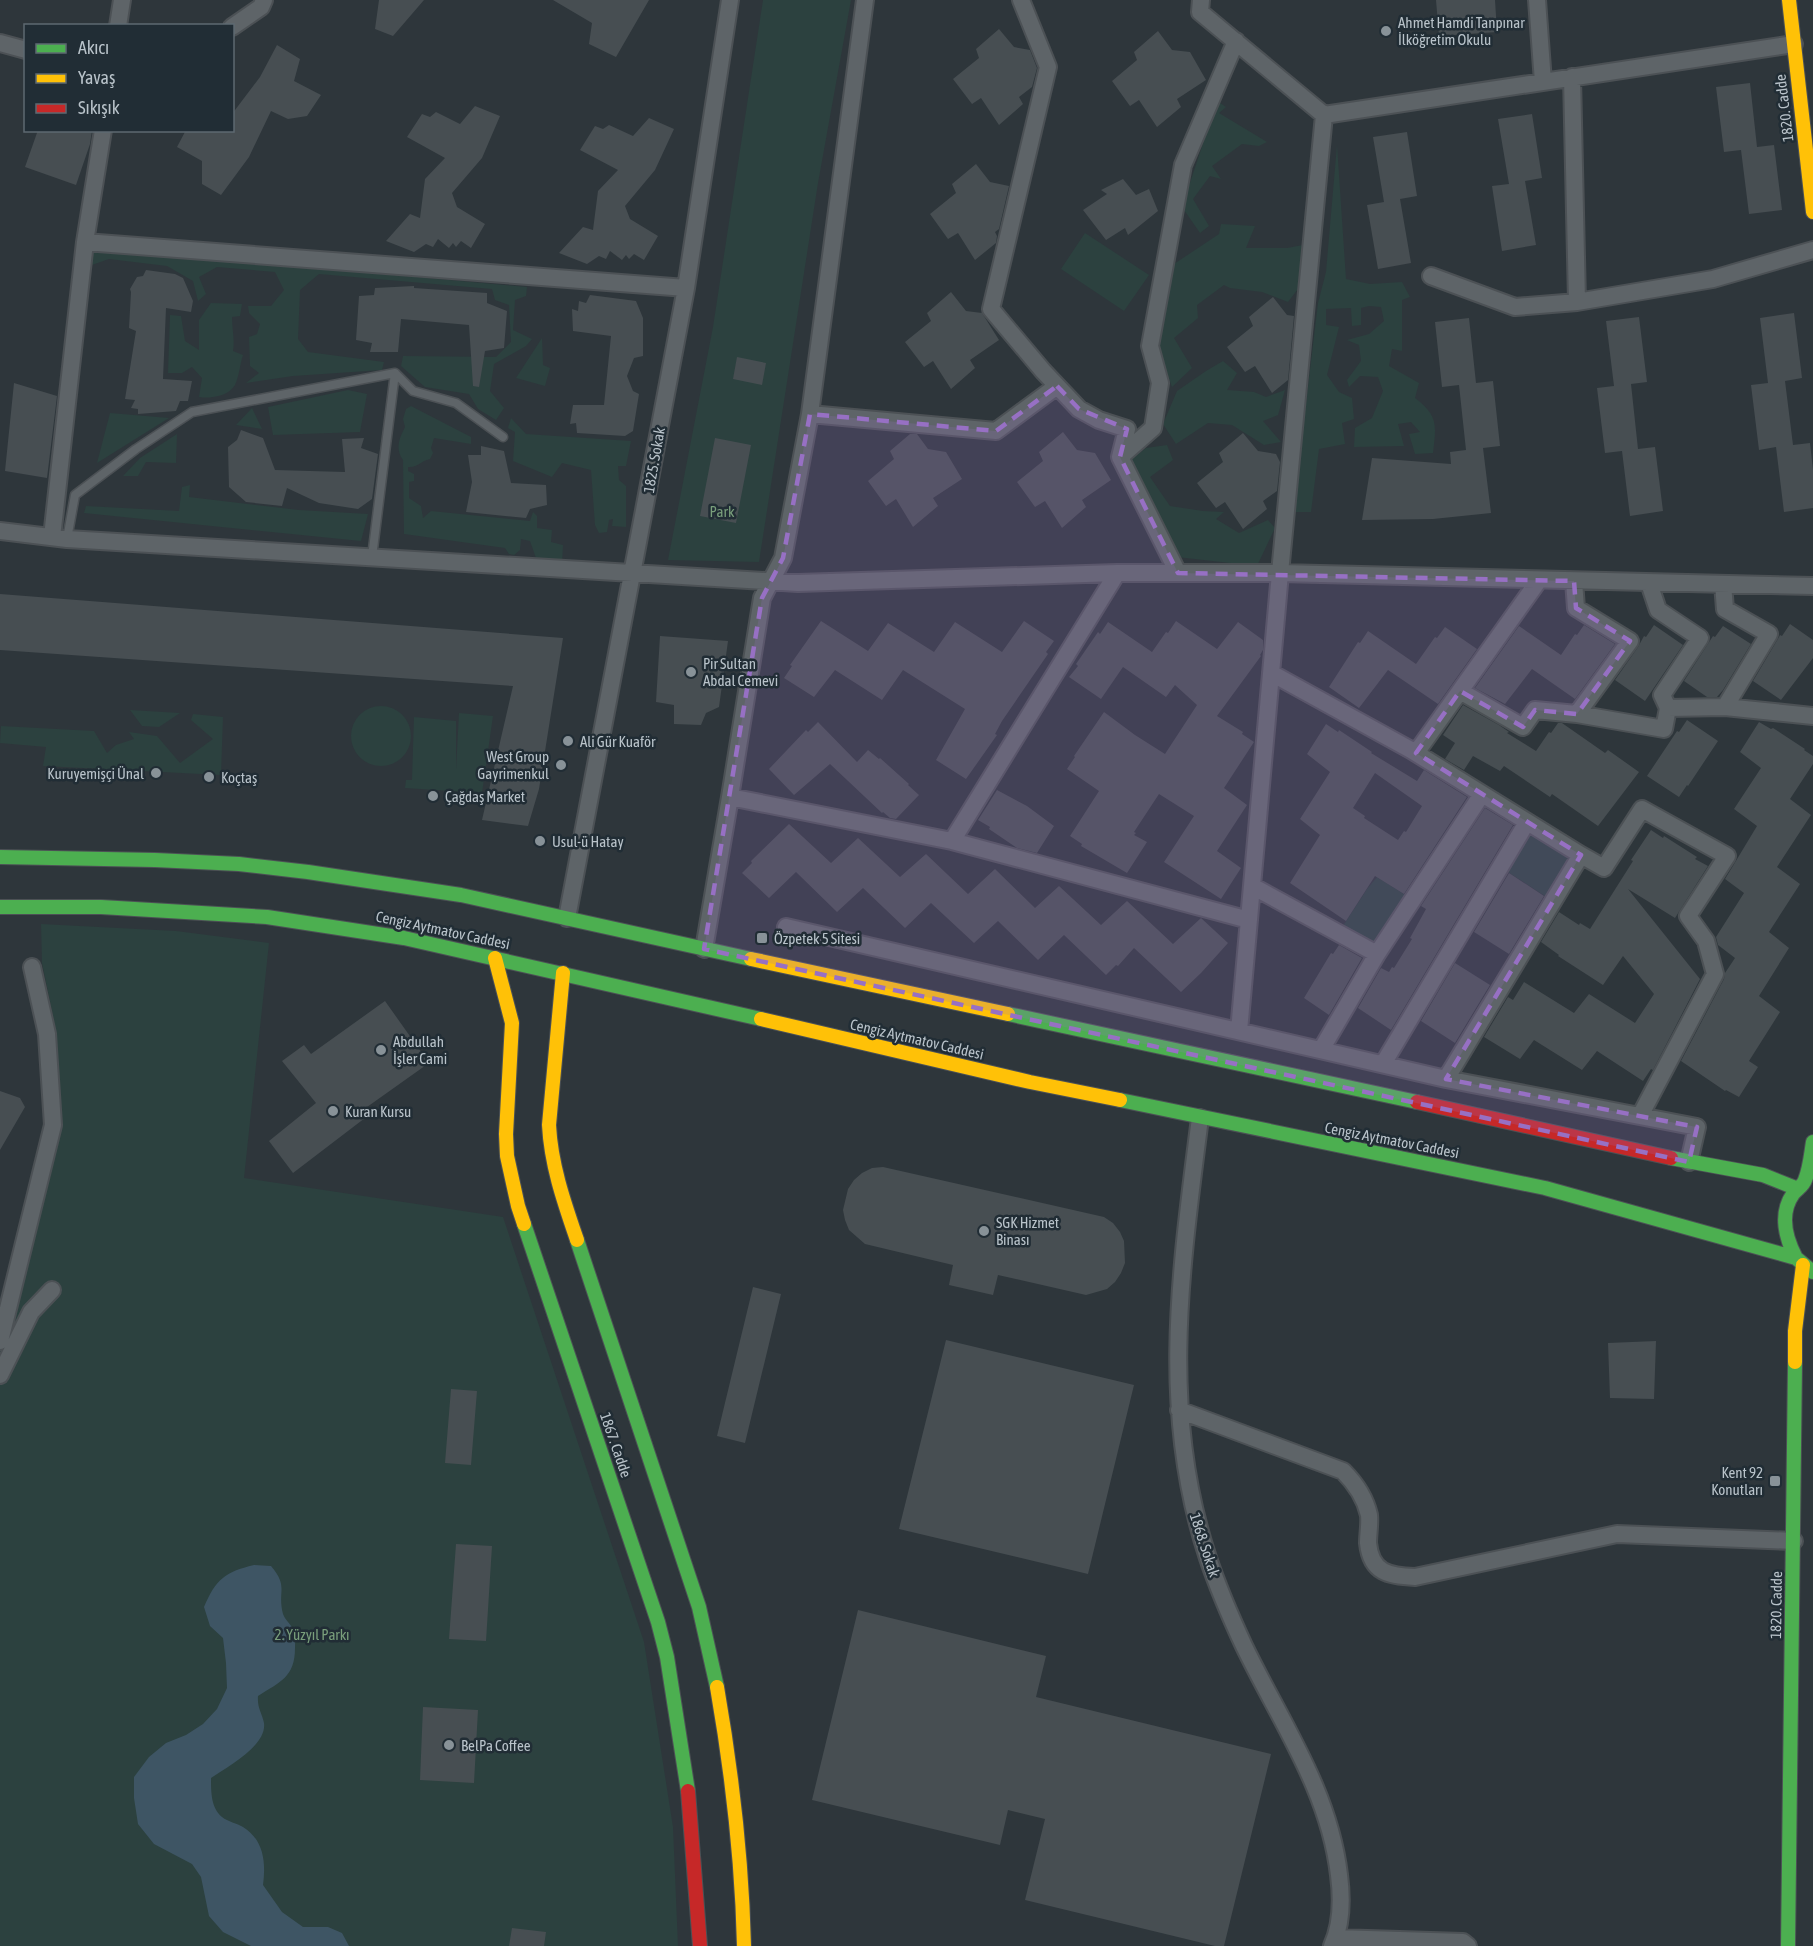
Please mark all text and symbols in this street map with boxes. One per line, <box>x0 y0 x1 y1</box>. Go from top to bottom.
place label: Ahmet Hamdi Tanpınar İlköğretim Okulu <box>1398 14 1525 48</box>
legend <box>24 24 234 132</box>
marker: Ahmet Hamdi Tanpınar İlköğretim Okulu <box>1379 24 1393 38</box>
text: Akıcı <box>78 37 109 58</box>
text: Yavaş <box>78 67 115 88</box>
street label: 1820. Cadde <box>1771 73 1797 143</box>
text: Sıkışık <box>78 97 120 118</box>
street label: 1825. Sokak <box>640 425 668 494</box>
park label: Park <box>709 503 735 520</box>
place label: Pir Sultan Abdal Cemevi <box>703 655 778 689</box>
marker: Pir Sultan Abdal Cemevi <box>684 665 698 679</box>
place label: Ali Gür Kuaför <box>580 733 656 750</box>
marker: Ali Gür Kuaför <box>561 734 575 748</box>
place label: West Group Gayrimenkul <box>477 748 549 782</box>
marker: West Group Gayrimenkul <box>554 758 568 772</box>
place label: Kuruyemişçi Ünal <box>47 765 144 782</box>
marker: Kuruyemişçi Ünal <box>149 766 163 780</box>
place label: Koçtaş <box>221 769 257 786</box>
marker: Koçtaş <box>202 770 216 784</box>
place label: Çağdaş Market <box>445 788 525 805</box>
marker: Çağdaş Market <box>426 789 440 803</box>
place label: Usul-ü Hatay <box>552 833 624 850</box>
marker: Usul-ü Hatay <box>533 834 547 848</box>
street label: Cengiz Aytmatov Caddesi <box>374 907 512 953</box>
place label: Özpetek 5 Sitesi <box>774 930 860 947</box>
marker: Özpetek 5 Sitesi <box>755 931 769 945</box>
street label: Cengiz Aytmatov Caddesi <box>849 1015 985 1063</box>
place label: Abdullah İşler Cami <box>393 1033 447 1067</box>
marker: Abdullah İşler Cami <box>374 1043 388 1057</box>
place label: Kuran Kursu <box>345 1103 411 1120</box>
marker: Kuran Kursu <box>326 1104 340 1118</box>
street label: Cengiz Aytmatov Caddesi <box>1323 1119 1461 1161</box>
place label: SGK Hizmet Binası <box>996 1214 1059 1248</box>
marker: SGK Hizmet Binası <box>977 1224 991 1238</box>
street label: 1867. Cadde <box>597 1410 635 1480</box>
place label: Kent 92 Konutları <box>1711 1464 1763 1498</box>
marker: Kent 92 Konutları <box>1768 1474 1782 1488</box>
street label: 1868. Sokak <box>1187 1511 1223 1580</box>
street label: 1820. Cadde <box>1767 1571 1785 1639</box>
park label: 2. Yüzyıl Parkı <box>275 1626 349 1643</box>
place label: BelPa Coffee <box>461 1737 531 1754</box>
marker: BelPa Coffee <box>442 1738 456 1752</box>

